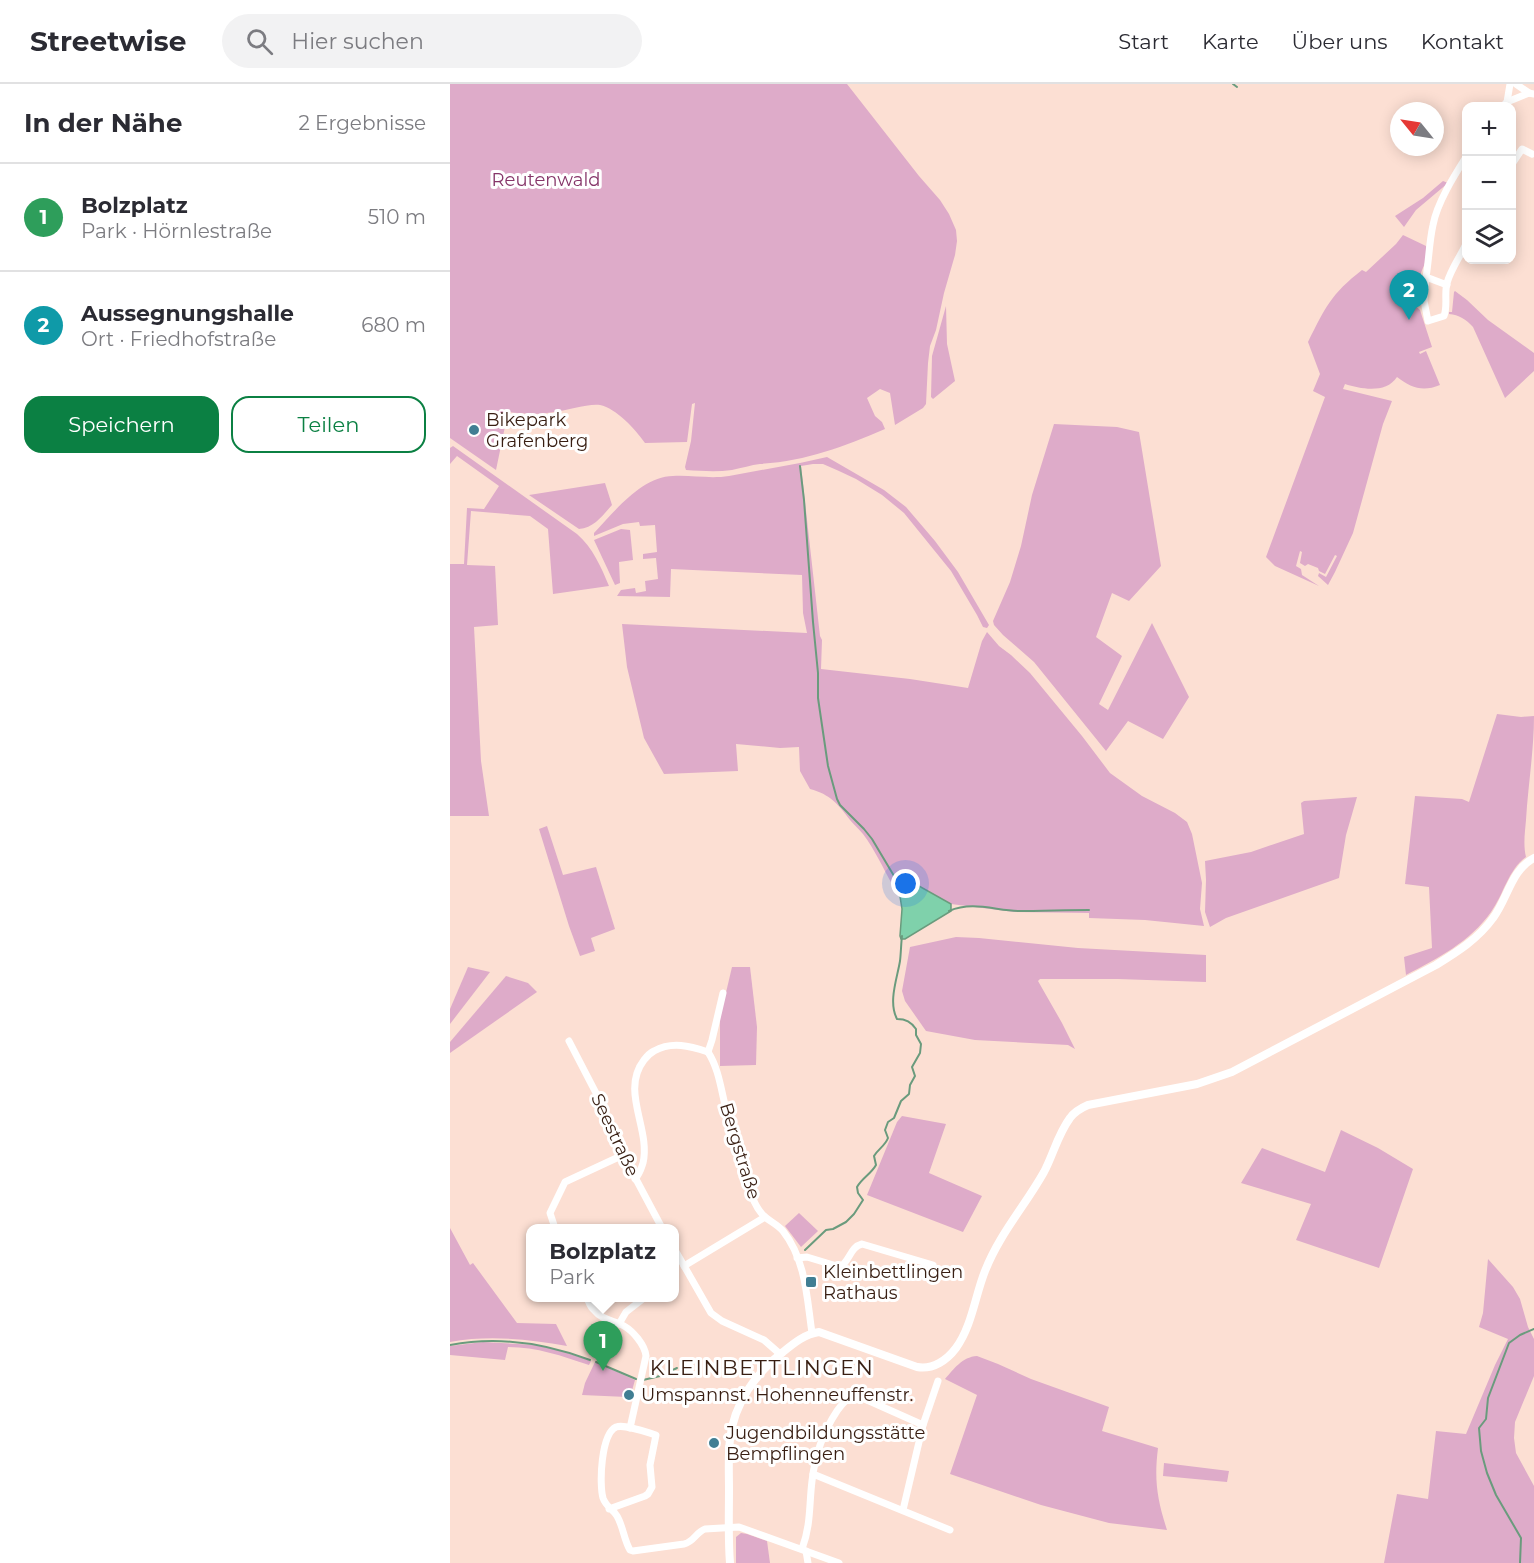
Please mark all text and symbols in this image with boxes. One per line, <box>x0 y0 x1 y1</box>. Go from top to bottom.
search box <box>222 14 642 68</box>
text: Streetwise <box>30 24 186 58</box>
icon: search <box>243 25 276 58</box>
text: Hier suchen <box>291 28 424 55</box>
text: Start <box>1118 29 1169 54</box>
text: Karte <box>1202 29 1259 54</box>
text: Über uns <box>1292 29 1388 54</box>
text: Kontakt <box>1421 29 1504 54</box>
north arrow <box>1390 102 1444 156</box>
map controls <box>1462 102 1516 264</box>
button: + <box>1462 102 1516 156</box>
text: In der Nähe <box>24 107 182 139</box>
text: 2 Ergebnisse <box>298 111 426 135</box>
button: − <box>1462 156 1516 210</box>
park label: Reutenwald <box>492 169 600 191</box>
text: Bolzplatz <box>81 192 188 219</box>
text: 1 <box>40 205 47 229</box>
text: 510 m <box>368 205 426 229</box>
button: layers <box>1462 210 1516 264</box>
text: Park · Hörnlestraße <box>81 219 272 243</box>
pin: 2 <box>1390 270 1428 320</box>
text: Aussegnungshalle <box>81 300 294 327</box>
text: 2 <box>38 313 49 337</box>
text: 680 m <box>361 313 426 337</box>
text: Ort · Friedhofstraße <box>81 327 276 351</box>
button: Speichern <box>24 396 219 453</box>
button: Teilen <box>231 396 426 453</box>
place label: Bikepark Grafenberg <box>486 409 588 452</box>
marker: Bikepark Grafenberg <box>467 423 481 437</box>
your location <box>891 869 920 898</box>
street label: Seestraße <box>586 1090 644 1180</box>
street label: Bergstraße <box>715 1100 765 1202</box>
popup <box>526 1224 679 1302</box>
text: Bolzplatz <box>549 1238 656 1265</box>
place label: Kleinbettlingen Rathaus <box>823 1261 963 1304</box>
text: Park <box>549 1265 595 1289</box>
marker: Kleinbettlingen Rathaus <box>804 1275 818 1289</box>
pin: 1 <box>584 1322 622 1371</box>
district label: KLEINBETTLINGEN <box>650 1355 874 1380</box>
place label: Umspannst. Hohenneuffenstr. <box>641 1384 913 1406</box>
marker: Umspannst. Hohenneuffenstr. <box>622 1388 636 1402</box>
place label: Jugendbildungsstätte Bempflingen <box>725 1422 926 1465</box>
marker: Jugendbildungsstätte Bempflingen <box>707 1436 721 1450</box>

